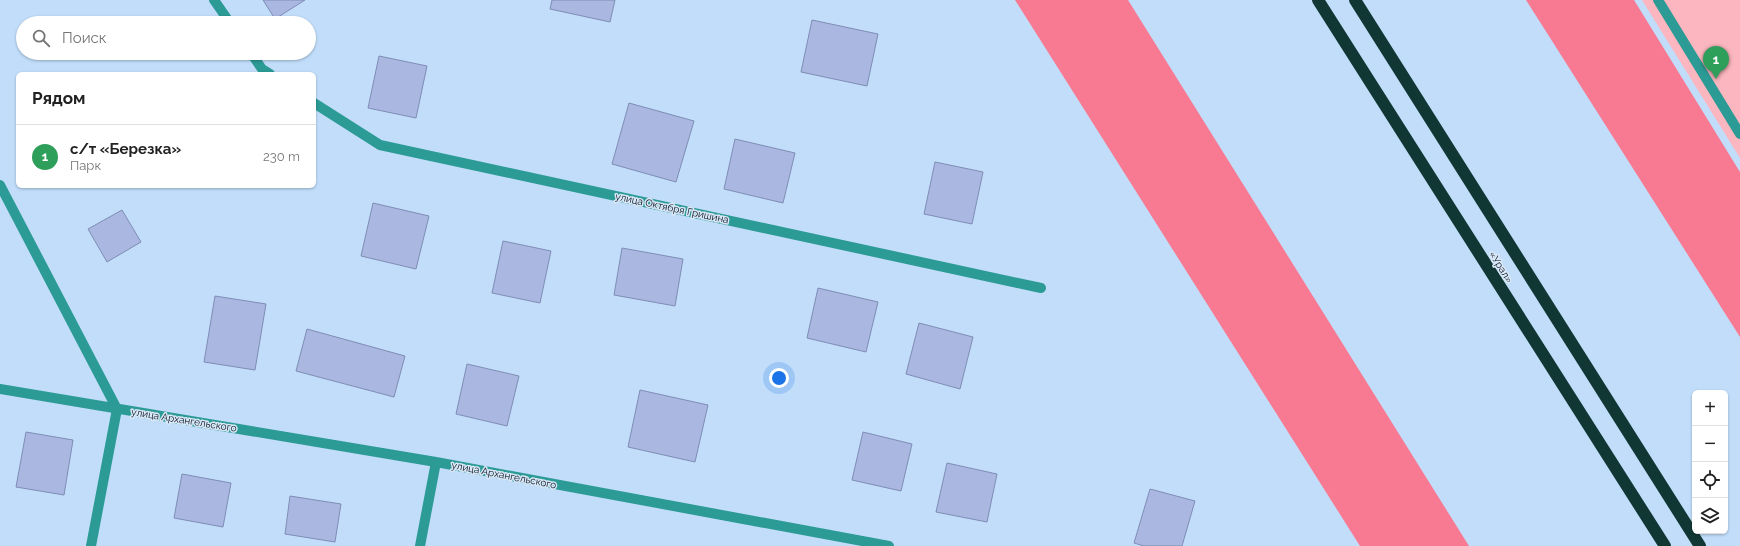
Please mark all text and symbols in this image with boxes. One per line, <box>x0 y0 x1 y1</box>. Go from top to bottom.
search box <box>16 16 316 60</box>
icon: search <box>30 27 52 49</box>
text: Поиск <box>62 29 107 47</box>
pin: 1 <box>1703 46 1729 79</box>
text: Рядом <box>32 88 85 108</box>
text: с/т «Березка» <box>70 140 181 158</box>
text: 1 <box>42 149 48 164</box>
text: 230 m <box>263 149 300 164</box>
text: Парк <box>70 158 101 173</box>
street label: улица Октября Гришина <box>614 191 730 225</box>
street label: «Урал» <box>1487 249 1515 285</box>
your location <box>769 368 789 388</box>
map controls <box>1692 390 1728 534</box>
button: + <box>1692 390 1728 426</box>
street label: улица Архангельского <box>130 406 238 434</box>
button: − <box>1692 426 1728 462</box>
street label: улица Архангельского <box>451 459 557 491</box>
button: locate <box>1692 462 1728 498</box>
button: layers <box>1692 498 1728 534</box>

